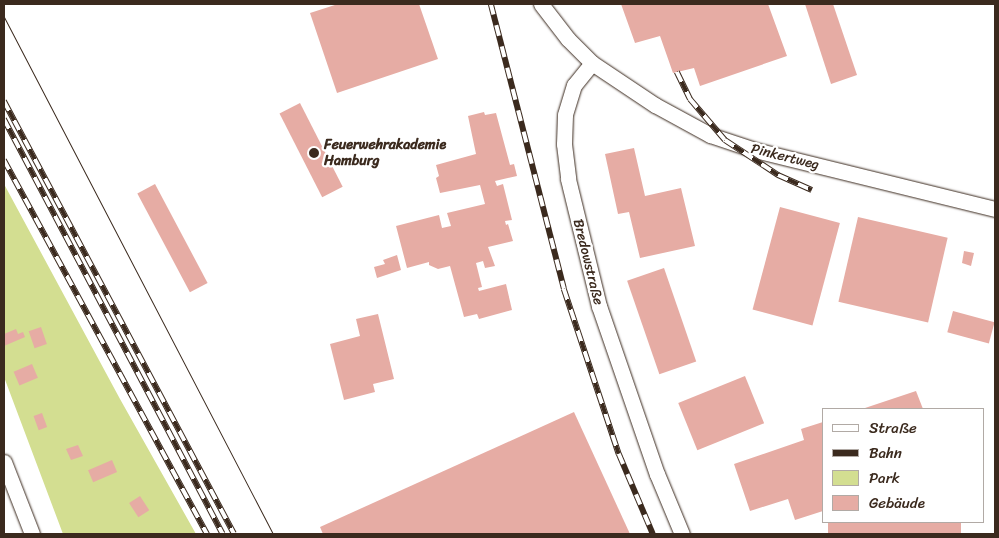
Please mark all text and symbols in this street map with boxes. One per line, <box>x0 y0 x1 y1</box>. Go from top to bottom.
place label: Feuerwehrakademie Hamburg <box>324 137 446 170</box>
street label: Pinkertweg <box>749 140 821 174</box>
marker: Feuerwehrakademie Hamburg <box>308 147 320 159</box>
street label: Bredowstraße <box>569 217 607 307</box>
legend <box>822 408 984 523</box>
text: Straße <box>869 415 917 441</box>
text: Bahn <box>869 440 902 466</box>
text: Park <box>869 465 900 491</box>
text: Gebäude <box>869 490 925 516</box>

